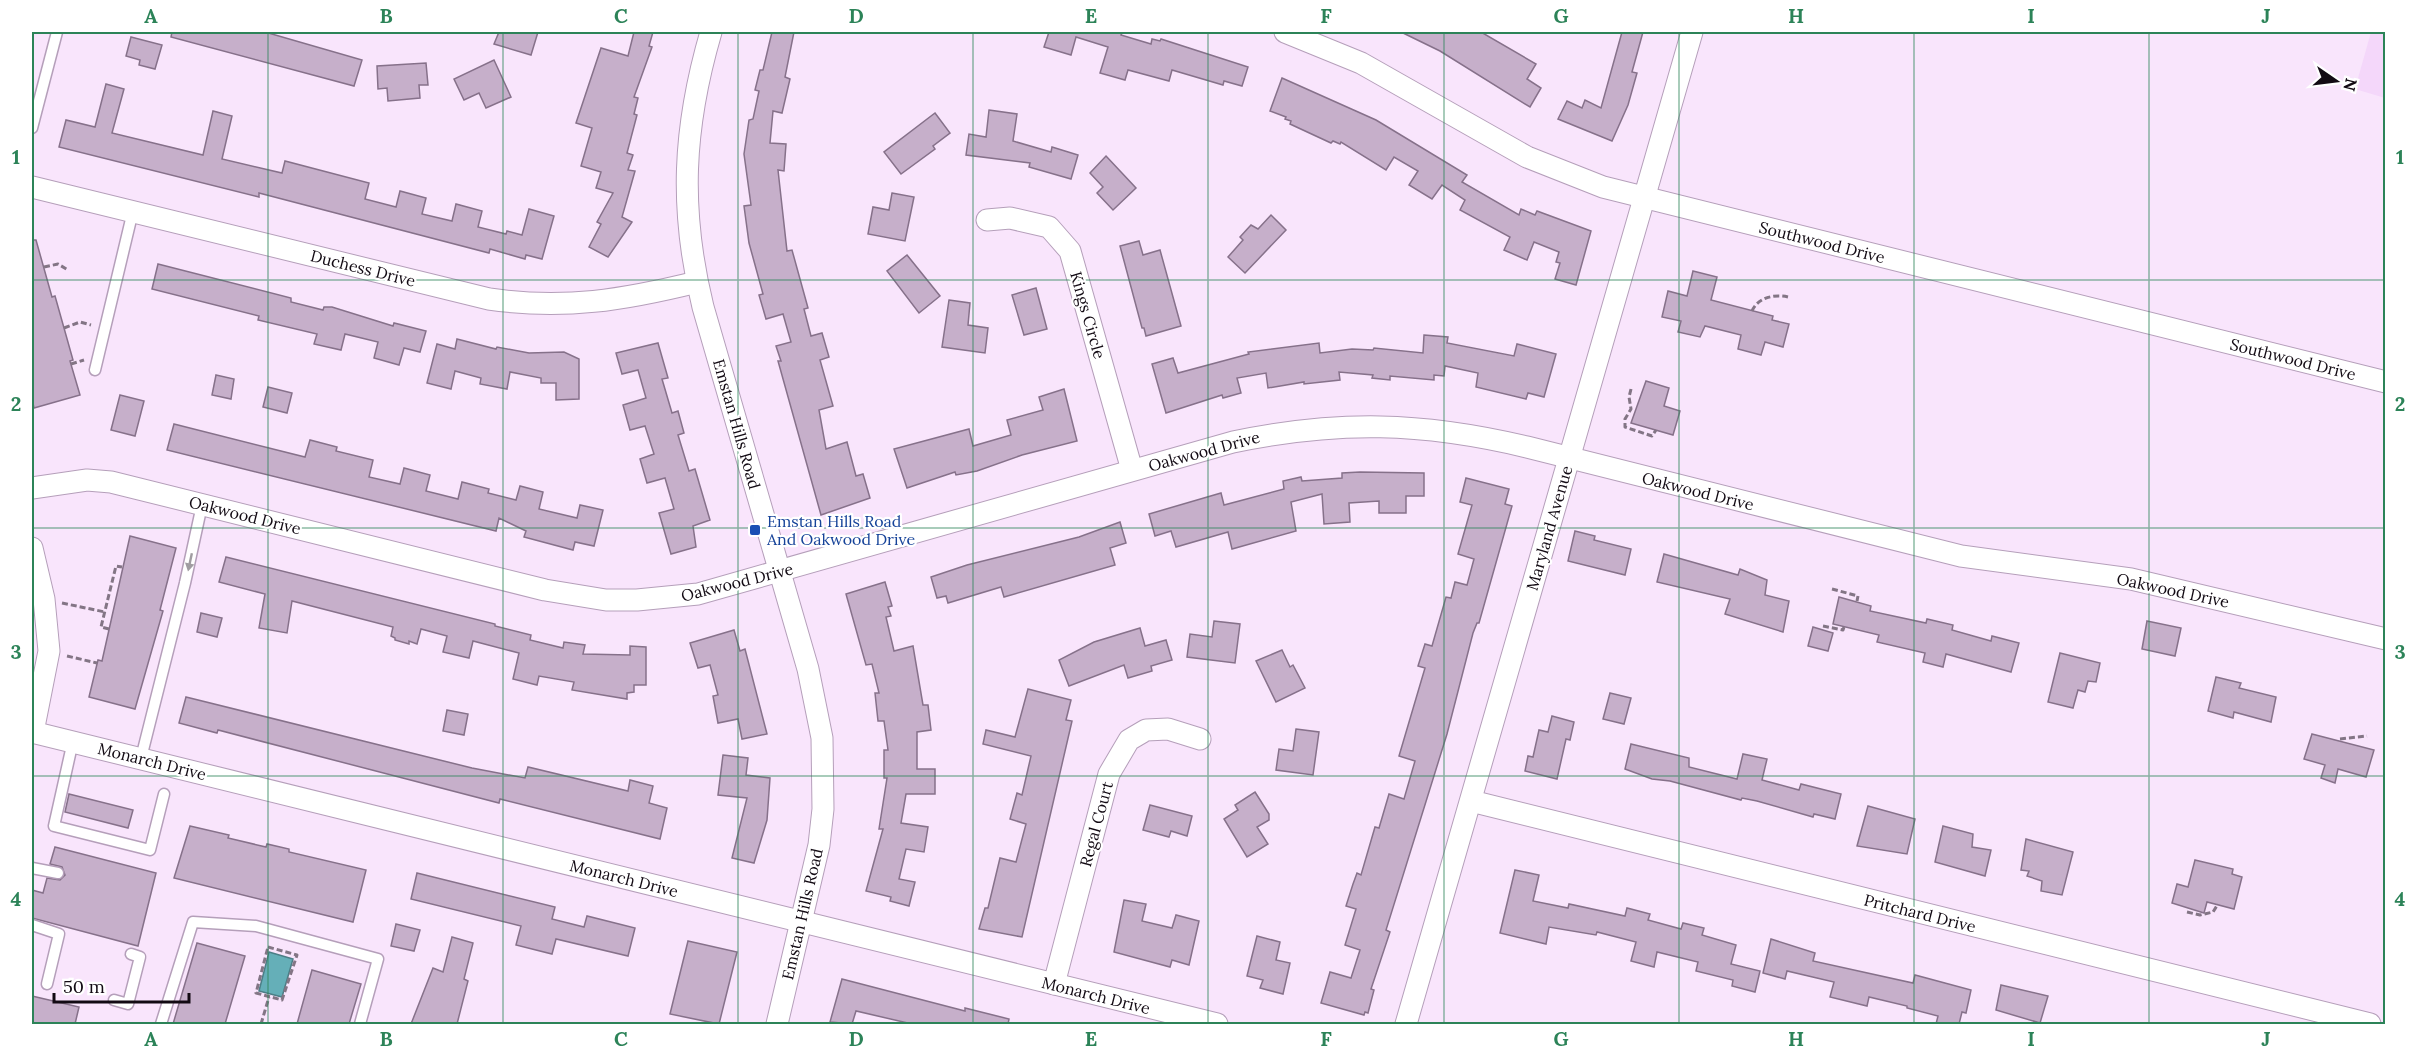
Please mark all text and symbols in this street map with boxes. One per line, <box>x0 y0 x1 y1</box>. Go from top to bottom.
text: A <box>144 3 158 28</box>
text: B <box>379 3 393 28</box>
text: C <box>614 3 628 28</box>
text: D <box>848 3 864 28</box>
text: E <box>1085 3 1097 28</box>
text: F <box>1320 3 1332 28</box>
text: G <box>1553 3 1569 28</box>
text: H <box>1788 3 1804 28</box>
text: I <box>2027 3 2035 28</box>
text: J <box>2261 3 2271 28</box>
north arrow <box>2306 51 2366 111</box>
text: N <box>2339 76 2362 93</box>
text: 1 <box>12 144 20 169</box>
text: 1 <box>2396 144 2404 169</box>
street label: Southwood Drive <box>1757 217 1887 267</box>
street label: Duchess Drive <box>309 245 418 291</box>
street label: Kings Circle <box>1066 269 1110 361</box>
street label: Southwood Drive <box>2228 334 2358 384</box>
street label: Emstan Hills Road <box>709 357 765 492</box>
text: 2 <box>11 391 21 416</box>
text: 2 <box>2395 391 2405 416</box>
street label: Oakwood Drive <box>1146 426 1262 476</box>
street label: Maryland Avenue <box>1522 463 1576 593</box>
street label: Oakwood Drive <box>1640 467 1756 515</box>
street label: Oakwood Drive <box>187 491 303 539</box>
place label: Emstan Hills Road And Oakwood Drive <box>766 511 916 549</box>
marker: Emstan Hills Road And Oakwood Drive <box>748 523 762 537</box>
one-way arrow <box>185 552 194 571</box>
street label: Oakwood Drive <box>679 558 795 606</box>
street label: Oakwood Drive <box>2115 568 2231 612</box>
text: 3 <box>10 639 22 664</box>
text: 3 <box>2394 639 2406 664</box>
street label: Monarch Drive <box>96 738 209 784</box>
street label: Regal Court <box>1075 778 1117 869</box>
street label: Emstan Hills Road <box>777 846 827 982</box>
street label: Monarch Drive <box>568 855 681 901</box>
text: 4 <box>11 886 22 911</box>
text: 4 <box>2395 886 2406 911</box>
street label: Pritchard Drive <box>1862 889 1978 937</box>
scale bar <box>54 966 189 1004</box>
street label: Monarch Drive <box>1040 972 1153 1018</box>
text: 50 m <box>63 975 105 998</box>
text: A <box>144 1026 158 1051</box>
text: B <box>379 1026 393 1051</box>
text: C <box>614 1026 628 1051</box>
text: D <box>848 1026 864 1051</box>
text: E <box>1085 1026 1097 1051</box>
text: F <box>1320 1026 1332 1051</box>
text: G <box>1553 1026 1569 1051</box>
text: H <box>1788 1026 1804 1051</box>
text: I <box>2027 1026 2035 1051</box>
text: J <box>2261 1026 2271 1051</box>

